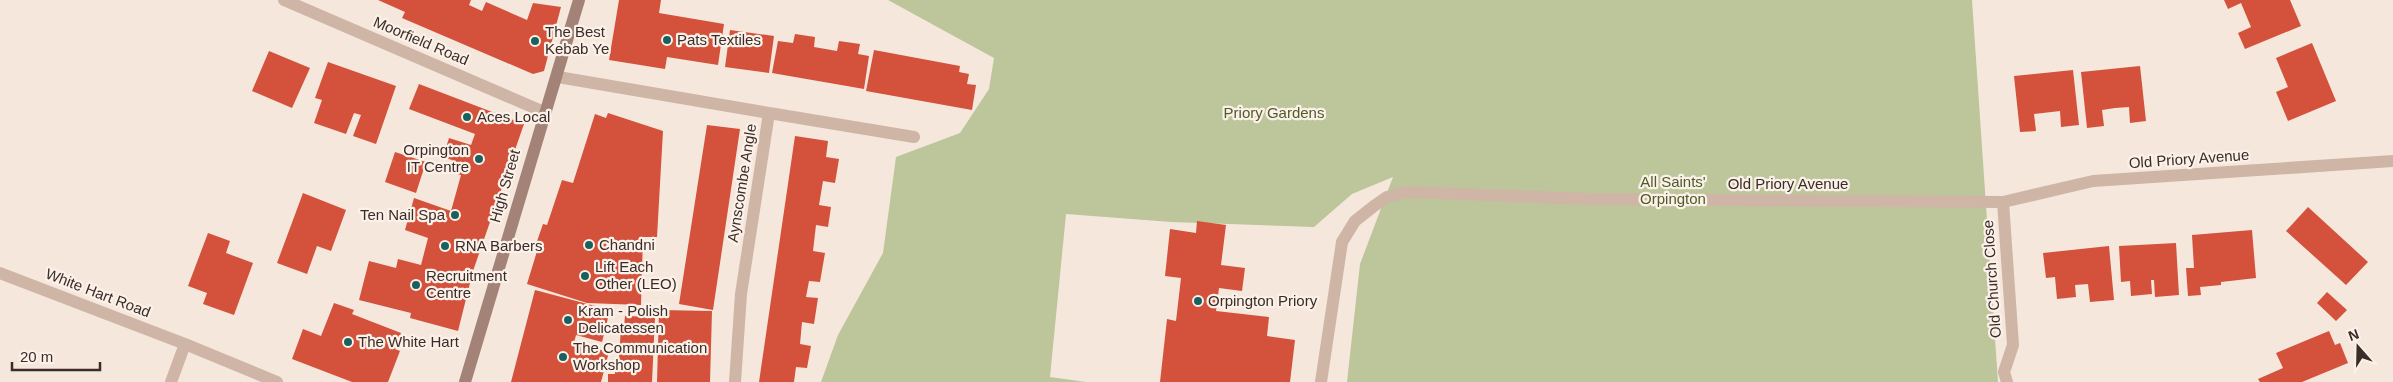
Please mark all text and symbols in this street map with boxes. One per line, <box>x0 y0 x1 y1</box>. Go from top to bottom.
street label: Moorfield Road <box>371 13 471 68</box>
place label: The Best Kebab Ye <box>545 23 609 57</box>
place label: Pats Textiles <box>677 31 761 48</box>
marker: Pats Textiles <box>661 34 673 46</box>
marker: The Best Kebab Ye <box>529 35 541 47</box>
park label: Priory Gardens <box>1224 104 1324 121</box>
place label: Aces Local <box>477 108 550 125</box>
marker: Aces Local <box>461 111 473 123</box>
street label: Aynscombe Angle <box>724 122 759 243</box>
place label: Orpington IT Centre <box>403 141 469 175</box>
street label: Old Priory Avenue <box>2128 146 2250 171</box>
street label: High Street <box>486 147 523 224</box>
marker: Orpington IT Centre <box>473 153 485 165</box>
park label: All Saints' Orpington <box>1640 173 1706 207</box>
street label: Old Priory Avenue <box>1728 175 1848 192</box>
place label: Ten Nail Spa <box>360 206 446 223</box>
marker: Ten Nail Spa <box>449 209 461 221</box>
street label: Old Church Close <box>1979 219 2004 339</box>
place label: Chandni <box>599 236 655 253</box>
place label: RNA Barbers <box>455 237 543 254</box>
marker: Chandni <box>583 239 595 251</box>
marker: RNA Barbers <box>439 240 451 252</box>
place label: Lift Each Other (LEO) <box>595 258 677 292</box>
street label: White Hart Road <box>43 265 153 320</box>
place label: Recruitment Centre <box>426 267 508 301</box>
marker: Lift Each Other (LEO) <box>579 270 591 282</box>
marker: Recruitment Centre <box>410 279 422 291</box>
place label: Orpington Priory <box>1208 292 1318 309</box>
marker: Orpington Priory <box>1192 295 1204 307</box>
place label: Kram - Polish Delicatessen <box>578 302 668 336</box>
marker: Kram - Polish Delicatessen <box>562 314 574 326</box>
north arrow <box>2333 322 2383 372</box>
text: N <box>2346 326 2361 344</box>
place label: The White Hart <box>358 333 460 350</box>
marker: The White Hart <box>342 336 354 348</box>
place label: The Communication Workshop <box>573 339 707 373</box>
scale bar <box>12 340 100 372</box>
text: 20 m <box>20 348 53 365</box>
marker: The Communication Workshop <box>557 351 569 363</box>

